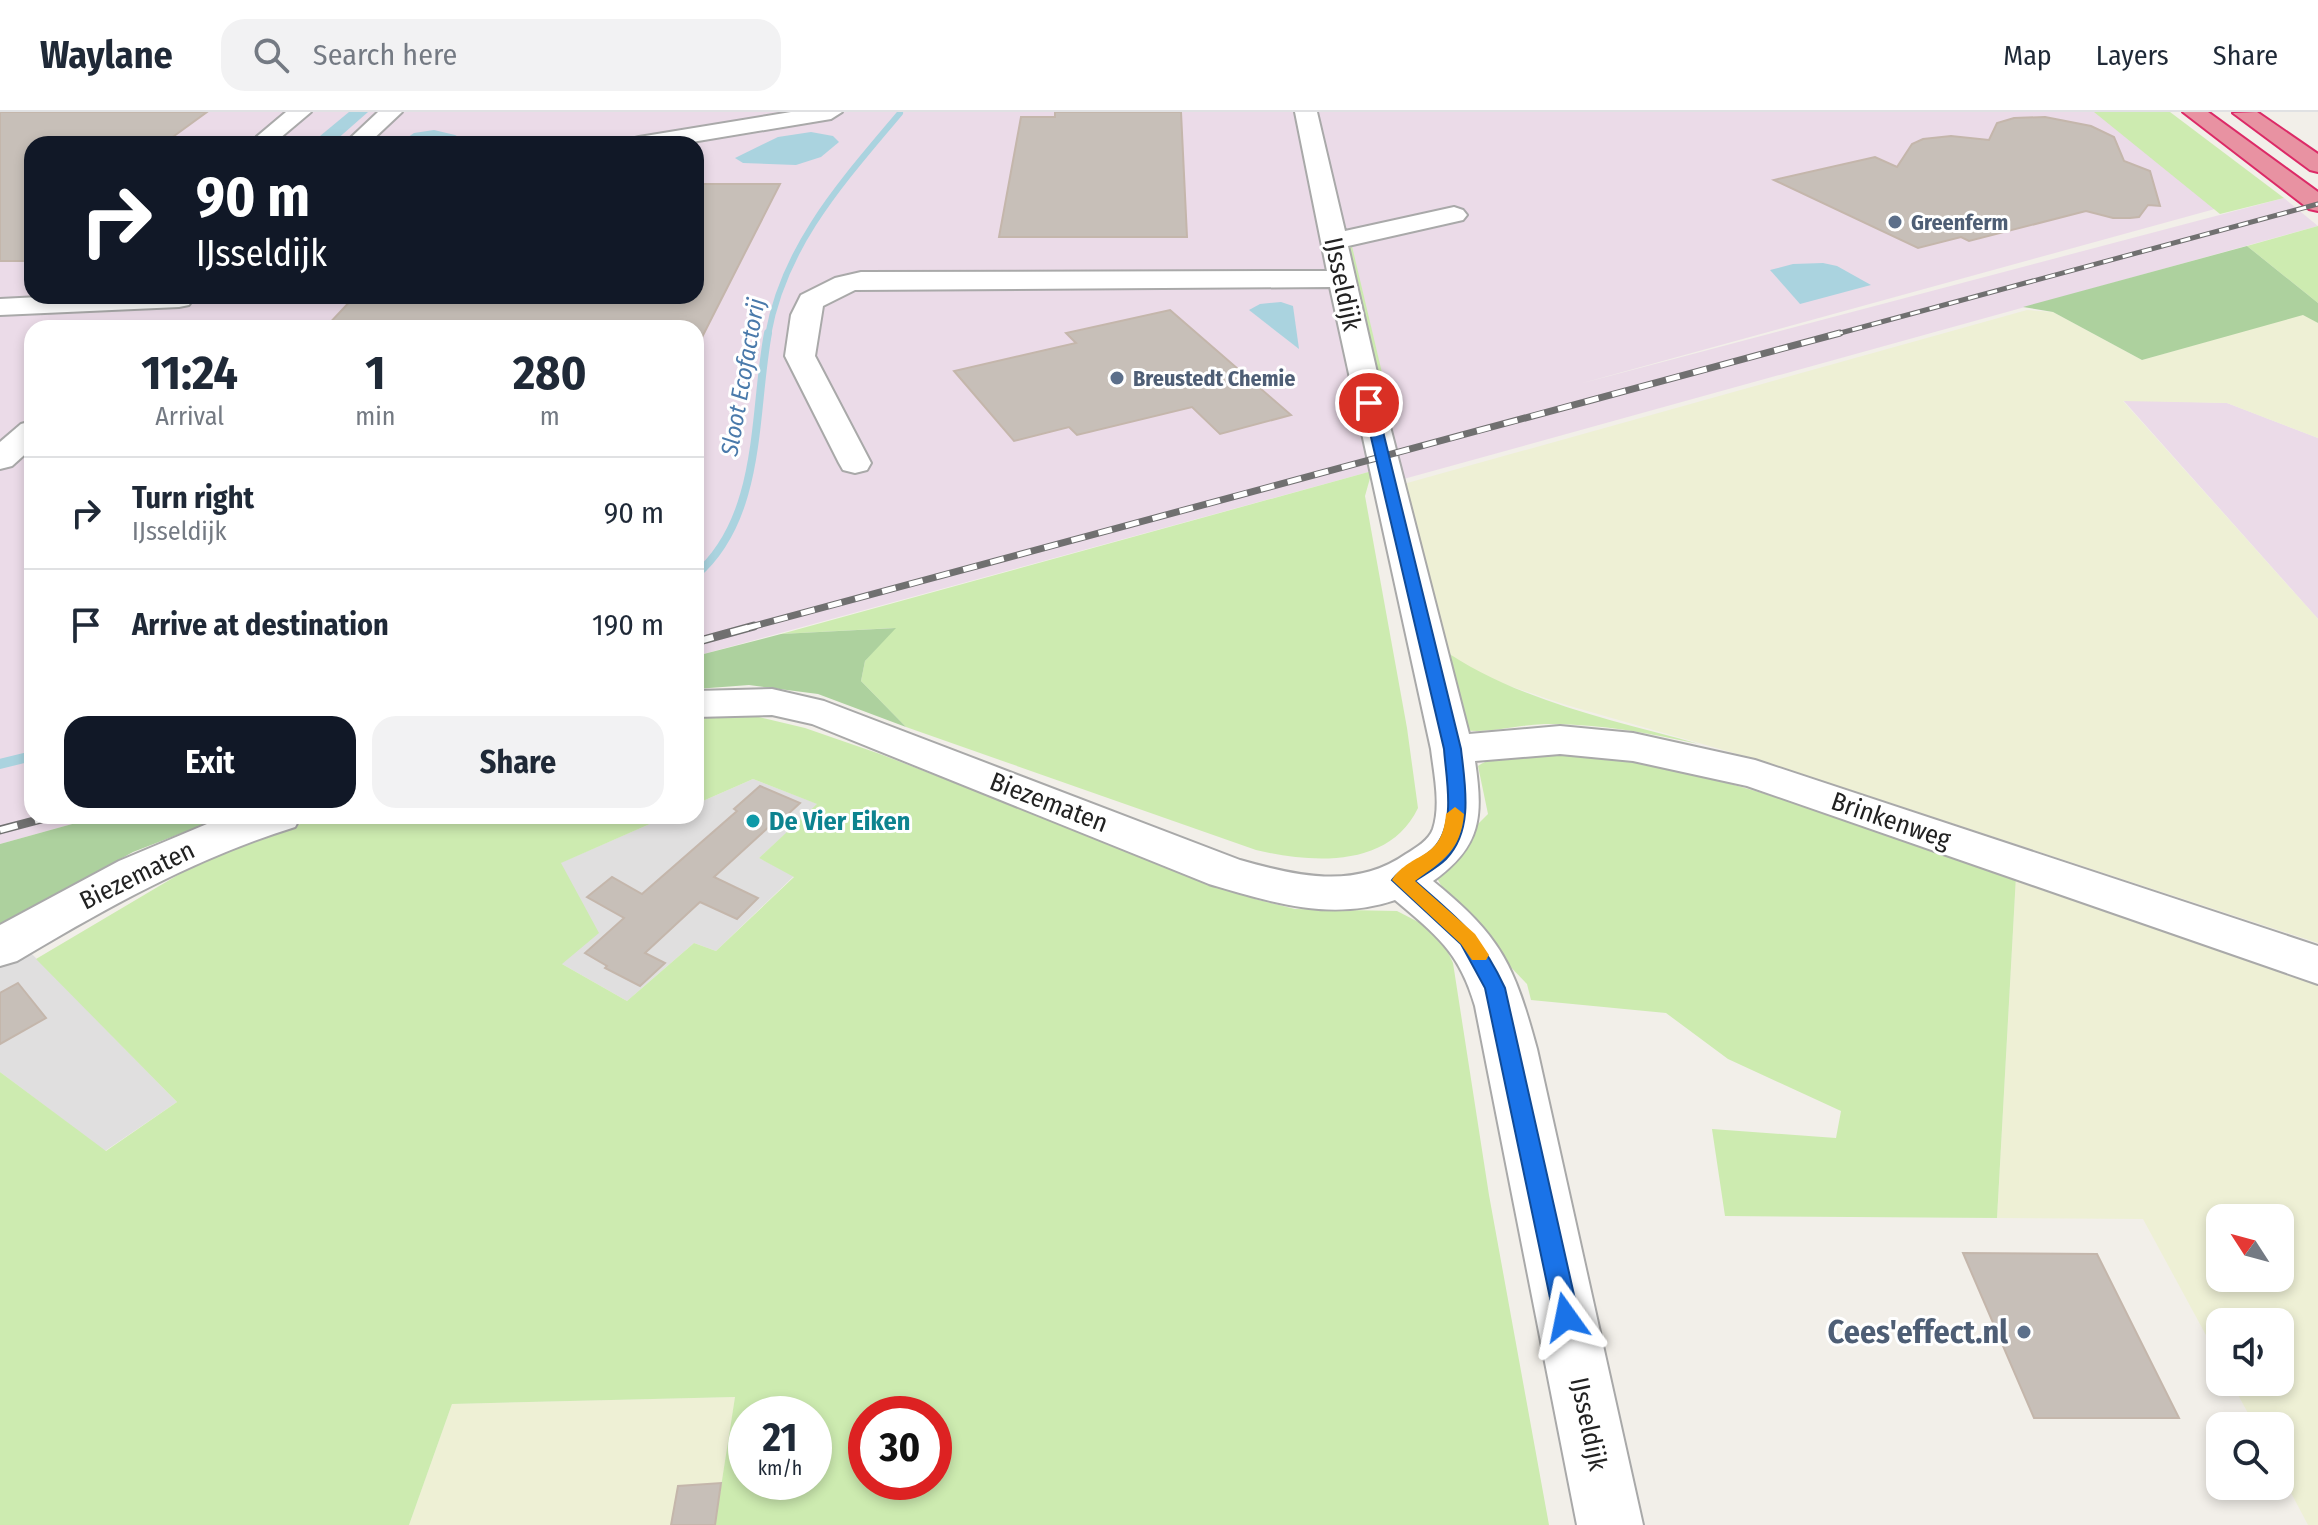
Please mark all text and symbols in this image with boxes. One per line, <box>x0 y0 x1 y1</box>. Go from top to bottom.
search box <box>221 19 781 91</box>
text: Waylane <box>40 32 173 78</box>
icon: search <box>249 33 293 77</box>
text: Search here <box>313 37 457 73</box>
text: Map <box>2003 39 2052 72</box>
text: Layers <box>2096 39 2169 72</box>
text: Share <box>2213 39 2278 72</box>
text: 90 m <box>196 164 310 231</box>
icon: right <box>64 168 168 272</box>
place label: Greenferm <box>1911 209 2008 236</box>
marker: Greenferm <box>1886 213 1904 231</box>
text: IJsseldijk <box>196 232 327 276</box>
street label: IJsseldijk <box>1318 235 1368 334</box>
water label: Sloot Ecofactorij <box>715 296 771 459</box>
text: 11:24 <box>141 344 238 402</box>
text: 1 <box>365 344 386 402</box>
text: 280 <box>513 344 587 402</box>
place label: Breustedt Chemie <box>1133 365 1295 392</box>
marker: Breustedt Chemie <box>1108 369 1126 387</box>
pin <box>1335 369 1403 437</box>
icon: arrive <box>1347 381 1391 425</box>
text: Arrival <box>155 401 224 432</box>
text: min <box>355 401 396 432</box>
text: m <box>540 401 560 432</box>
text: Turn right <box>132 480 254 516</box>
icon: right <box>64 491 108 535</box>
text: 90 m <box>604 495 664 531</box>
text: IJsseldijk <box>132 516 227 547</box>
icon: arrive <box>64 603 108 647</box>
text: Arrive at destination <box>132 607 389 643</box>
text: 190 m <box>592 607 664 643</box>
button: Exit <box>64 716 356 808</box>
button: Share <box>372 716 664 808</box>
street label: Biezematen <box>985 766 1112 839</box>
street label: Brinkenweg <box>1827 786 1955 856</box>
place label: De Vier Eiken <box>769 806 910 837</box>
marker: De Vier Eiken <box>744 812 762 830</box>
street label: Biezematen <box>75 834 200 917</box>
north arrow <box>2206 1204 2294 1292</box>
map controls <box>2206 1204 2294 1500</box>
position arrow <box>1524 1275 1608 1359</box>
button: sound <box>2206 1308 2294 1396</box>
place label: Cees'effect.nl <box>1828 1313 2008 1351</box>
marker: Cees'effect.nl <box>2015 1323 2033 1341</box>
street label: IJsseldijk <box>1564 1375 1614 1474</box>
speed limit sign: 30 <box>848 1396 952 1500</box>
button: search <box>2206 1412 2294 1500</box>
text: 21 <box>763 1414 797 1462</box>
text: km/h <box>758 1456 802 1480</box>

